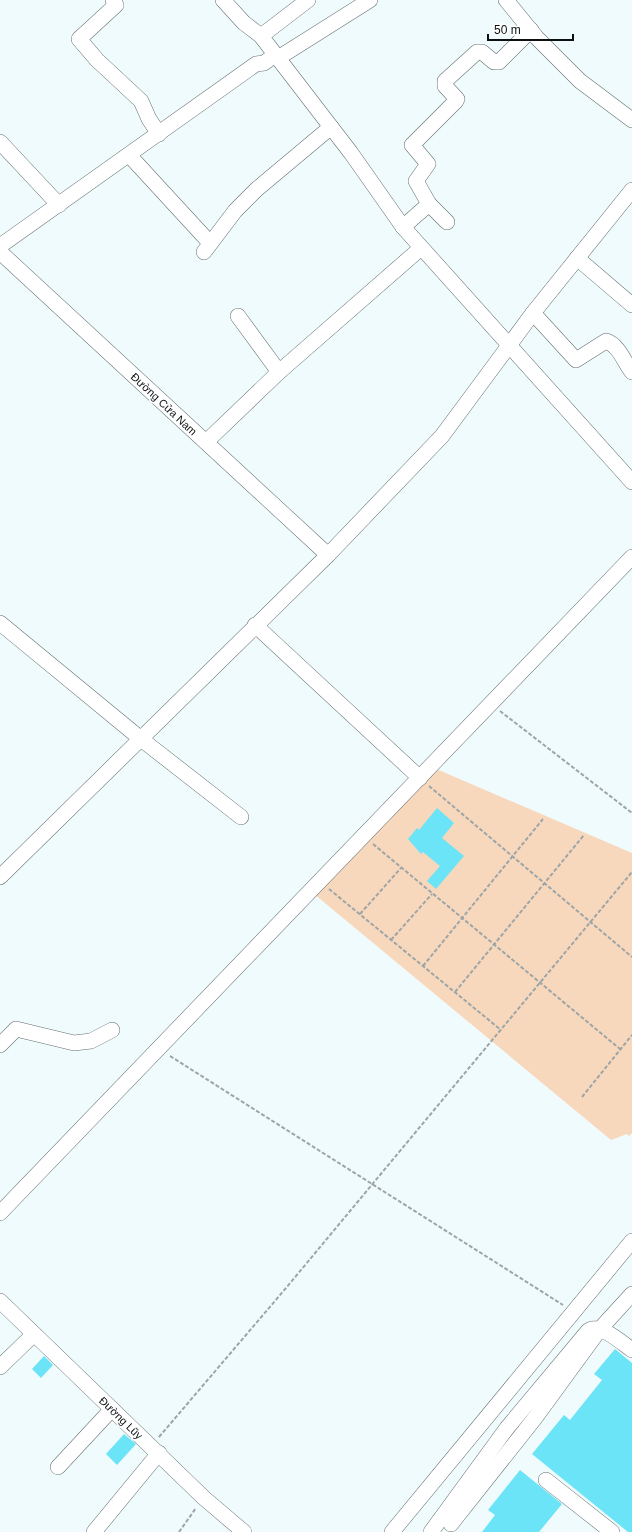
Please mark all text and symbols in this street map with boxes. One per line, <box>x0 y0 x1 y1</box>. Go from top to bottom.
scale bar <box>488 16 573 42</box>
text: 50 m <box>494 23 521 37</box>
street label: Đường Cửa Nam <box>129 370 199 438</box>
street label: Đường Lũy <box>97 1394 146 1442</box>

